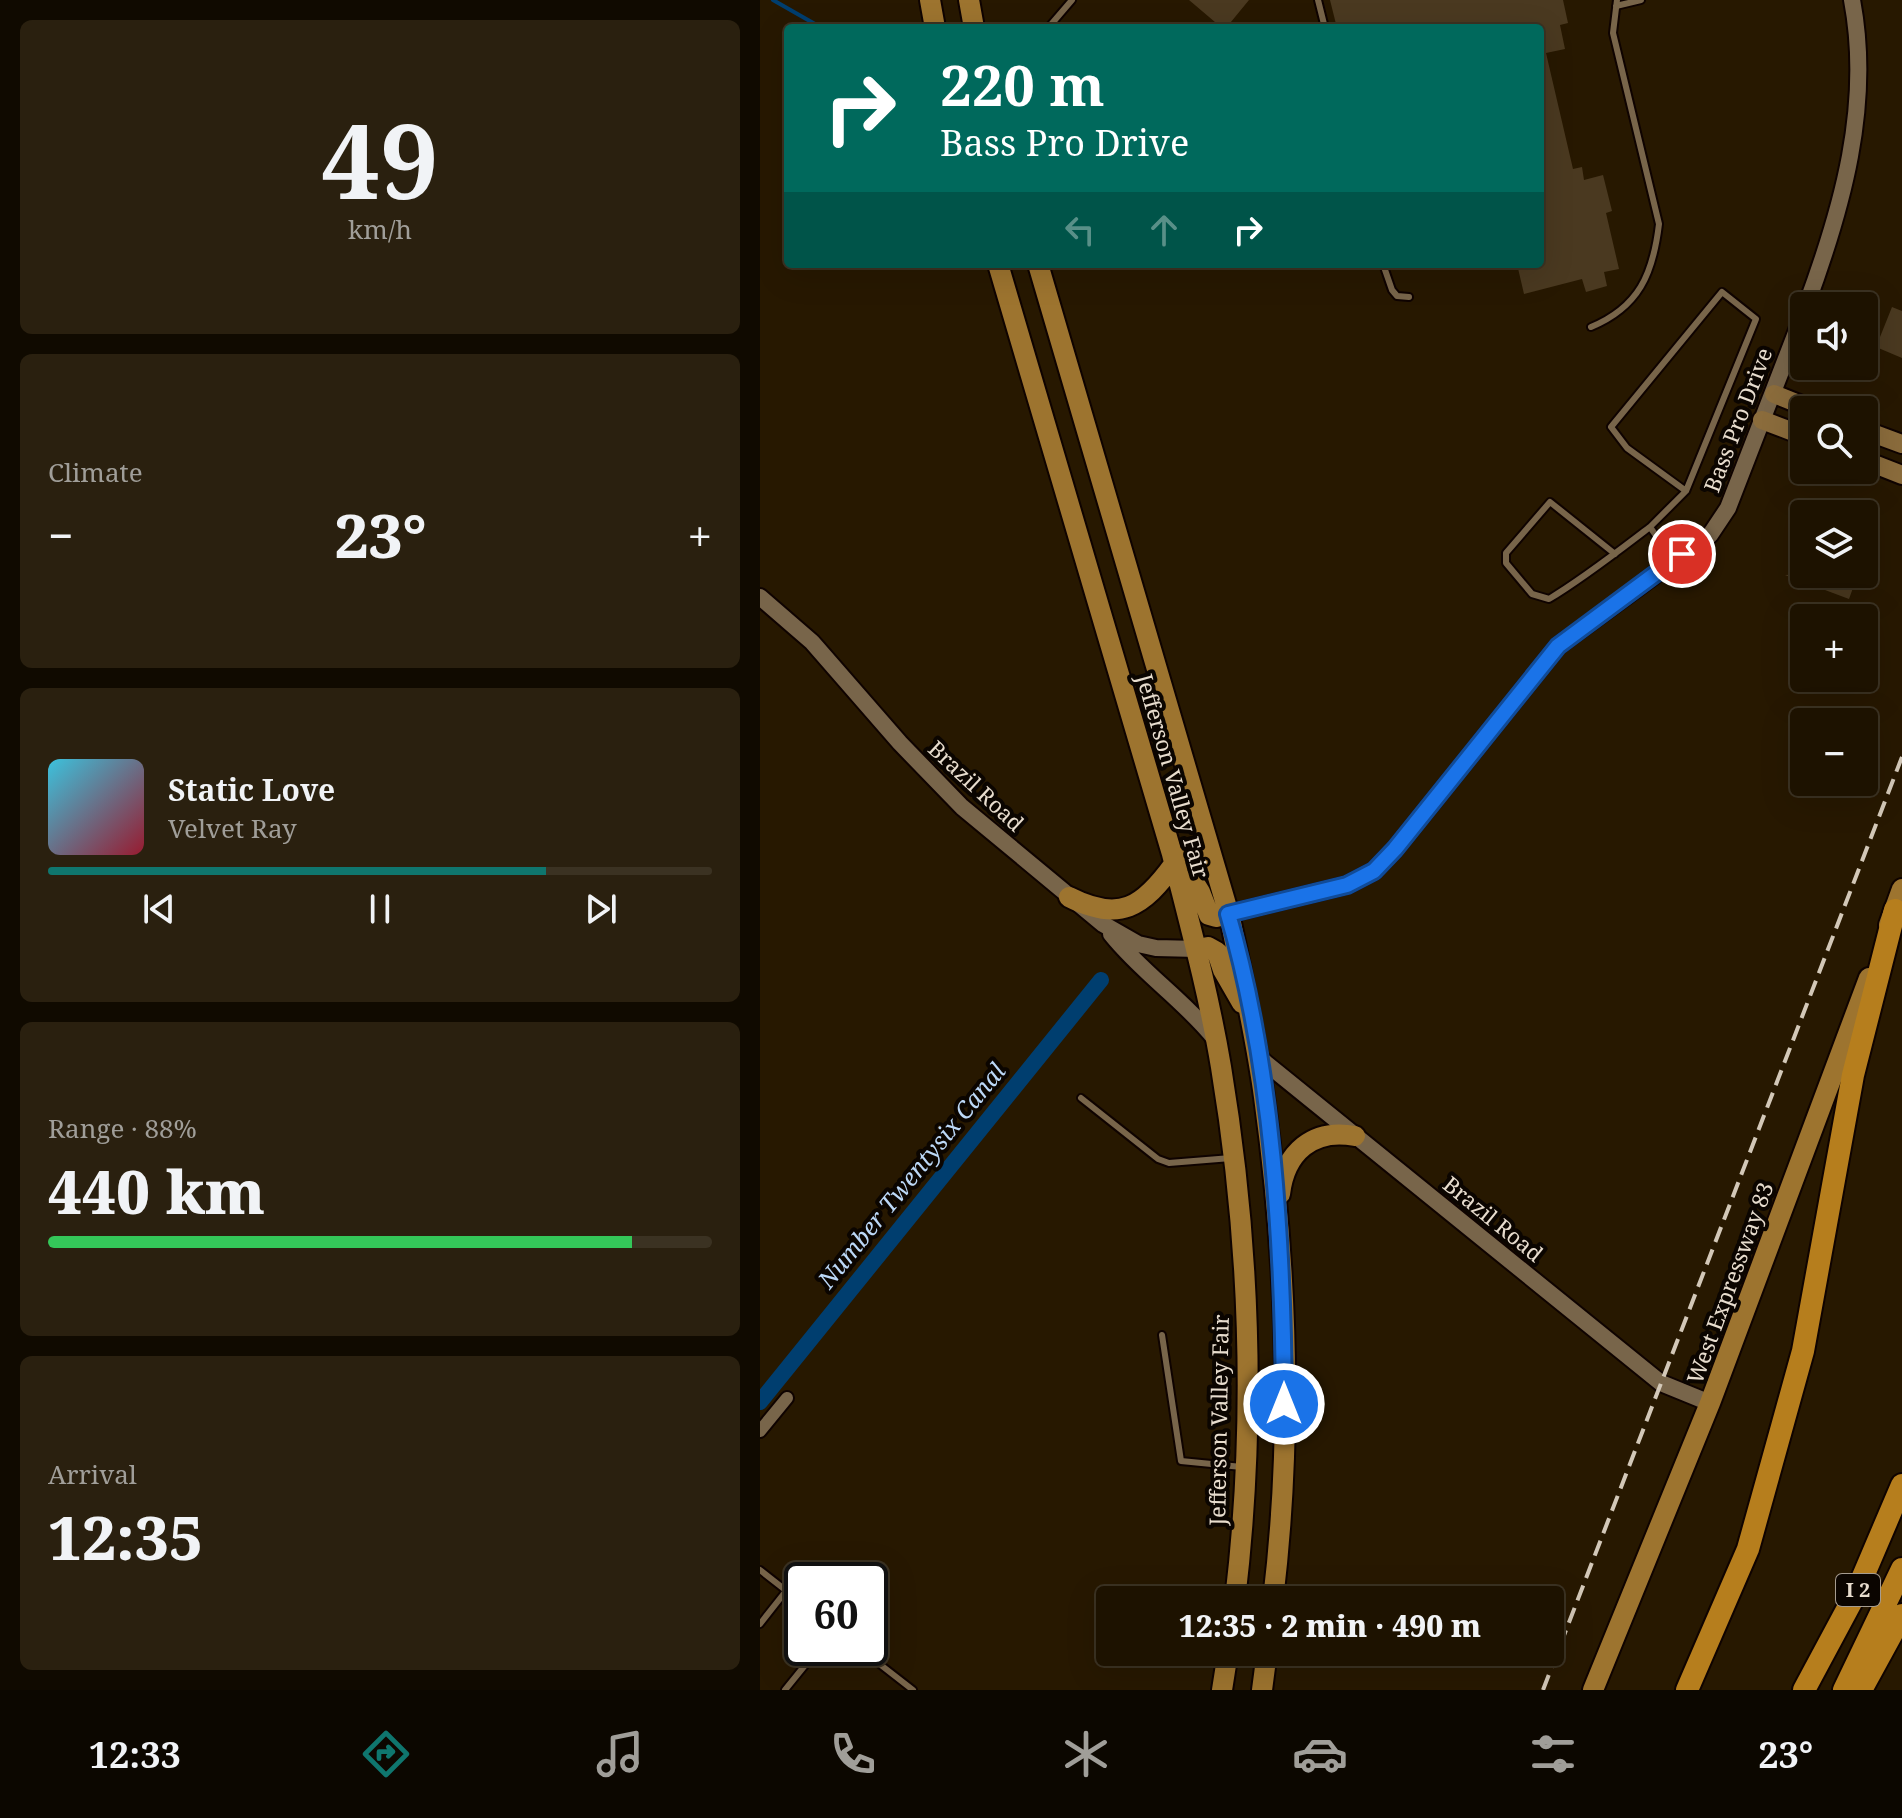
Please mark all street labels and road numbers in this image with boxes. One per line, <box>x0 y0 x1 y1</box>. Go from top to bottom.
street label: Bass Pro Drive <box>1696 343 1778 496</box>
street label: Jefferson Valley Fair <box>1130 669 1218 882</box>
street label: Brazil Road <box>922 733 1031 838</box>
street label: Brazil Road <box>1437 1169 1550 1268</box>
street label: West Expressway 83 <box>1679 1178 1779 1388</box>
street label: Jefferson Valley Fair <box>1201 1313 1235 1527</box>
road number: I 2 <box>1836 1574 1880 1606</box>

